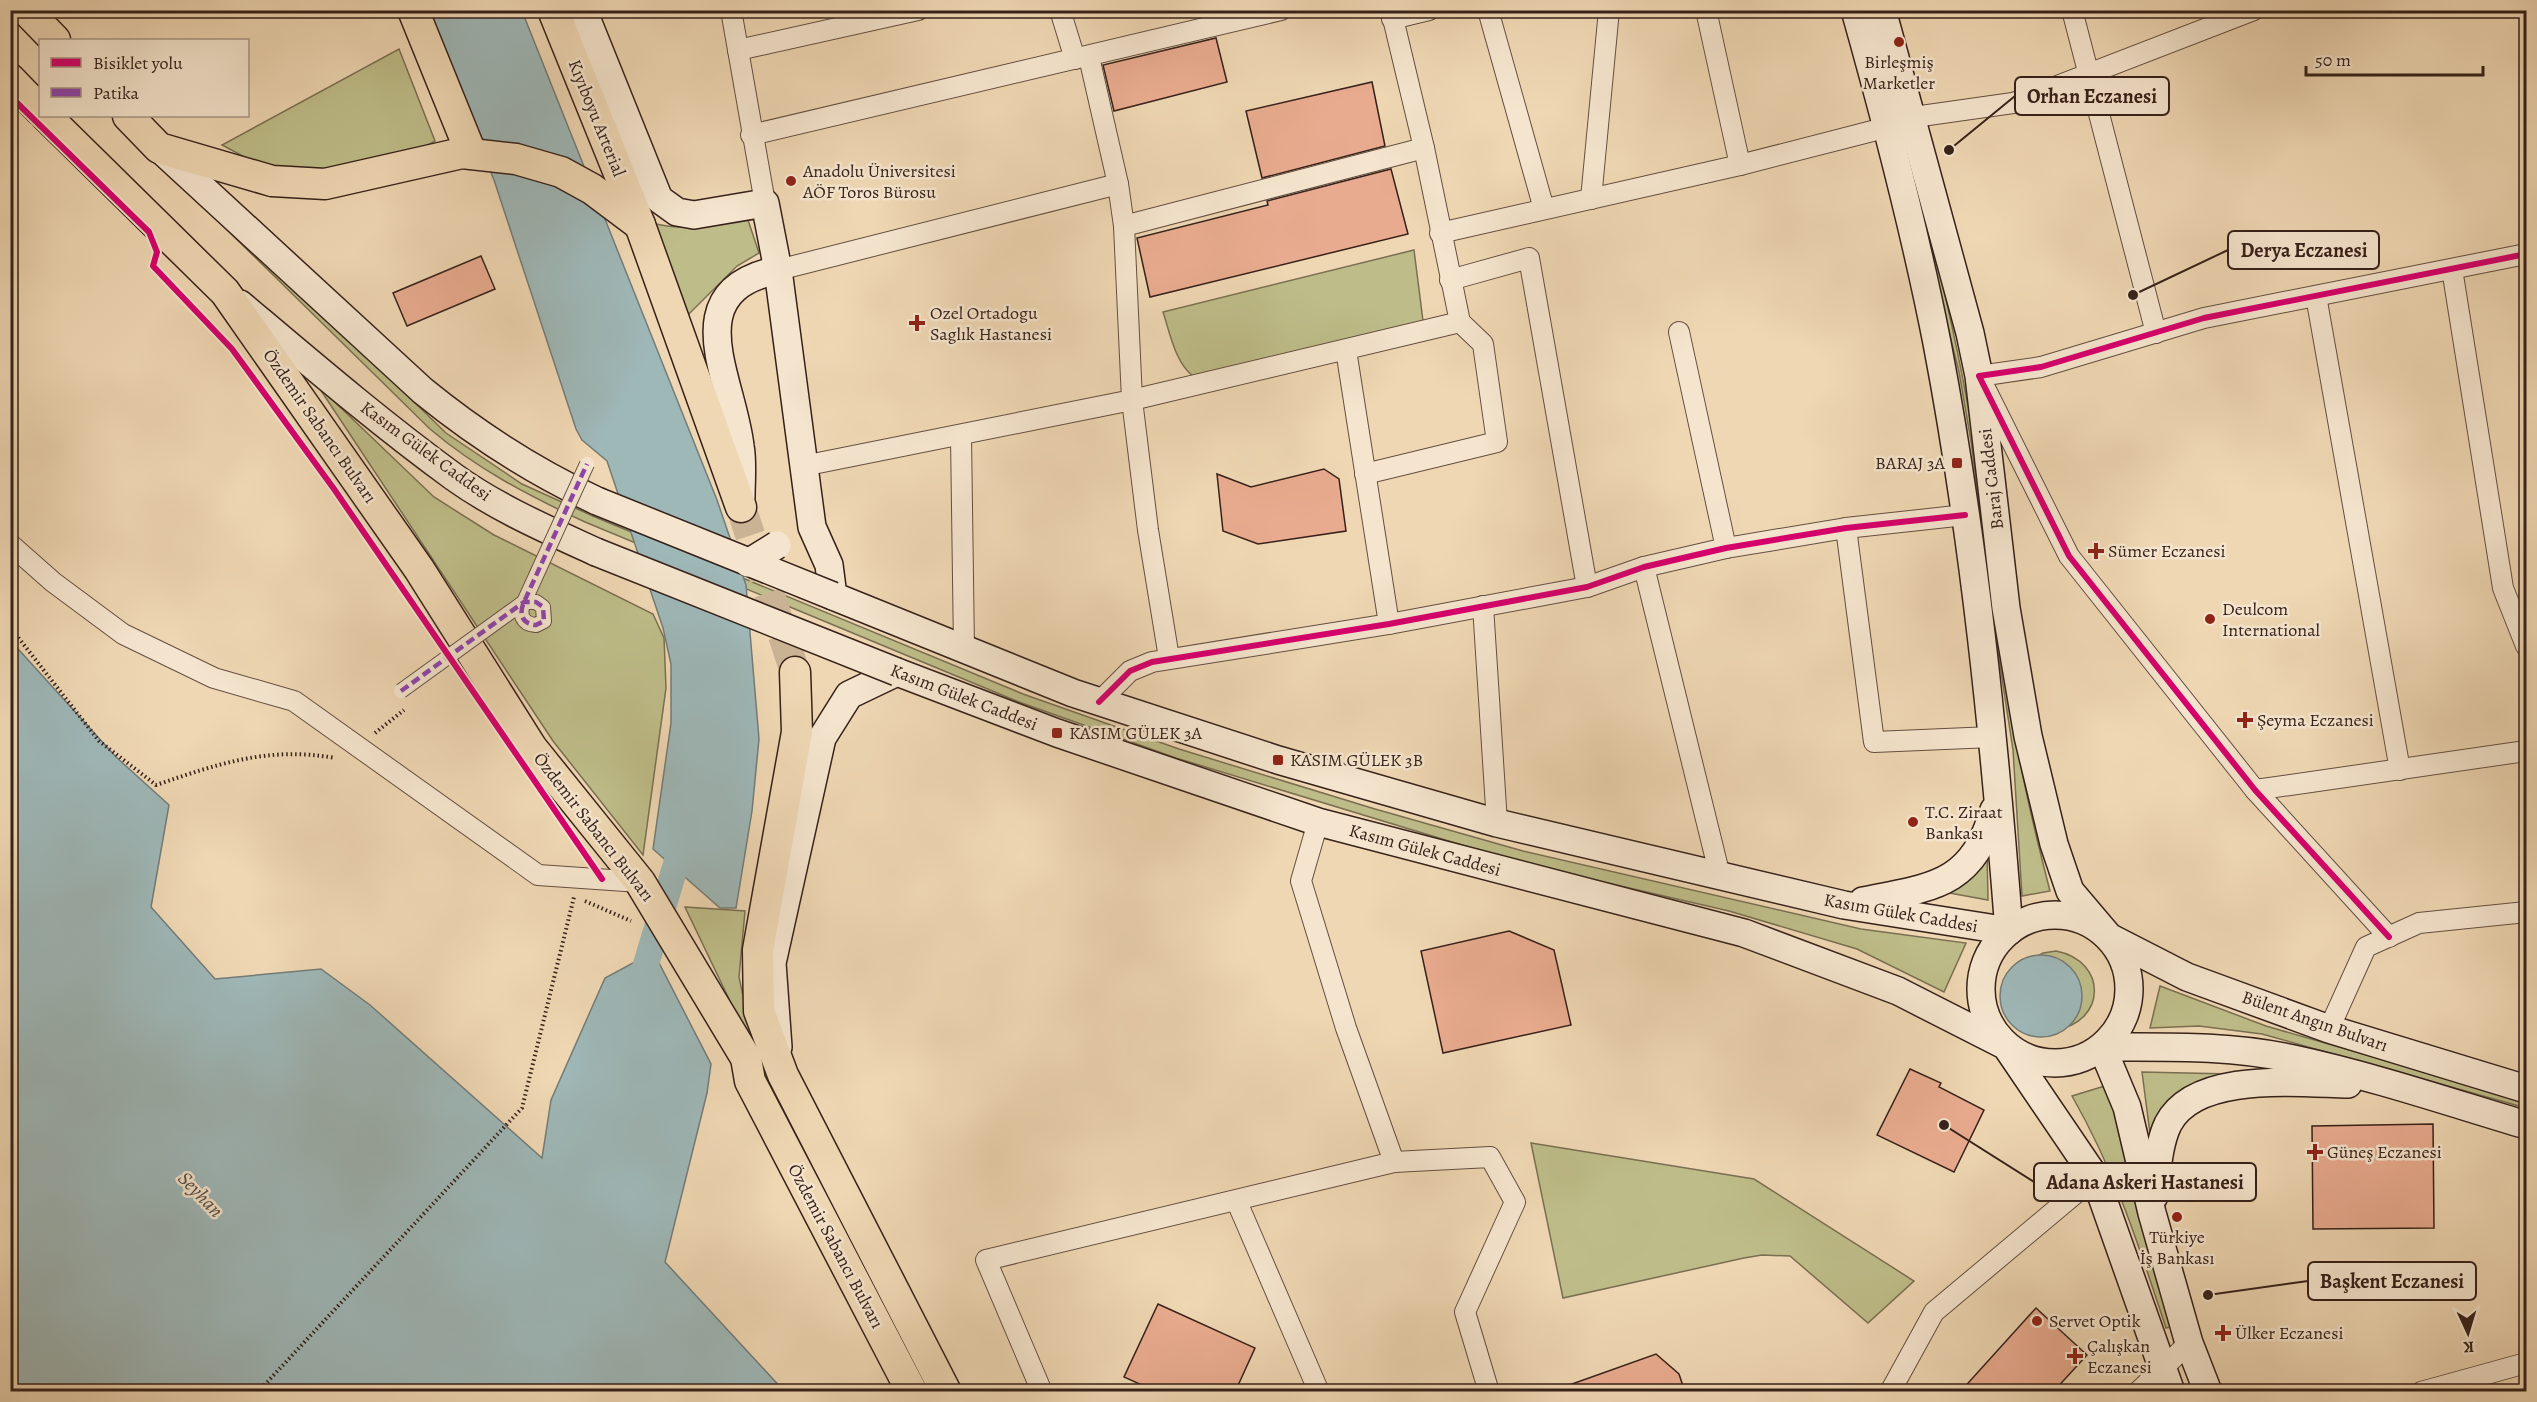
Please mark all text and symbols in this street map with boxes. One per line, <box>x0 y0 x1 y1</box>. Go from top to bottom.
marker: Birleşmiş Marketler <box>1892 35 1906 49</box>
legend <box>39 39 249 117</box>
scale bar <box>2306 39 2483 77</box>
text: 50 m <box>2315 48 2351 72</box>
place label: Birleşmiş Marketler <box>1863 50 1935 95</box>
text: Bisiklet yolu <box>93 51 183 75</box>
street label: Kıyıboyu Arterial <box>563 56 632 181</box>
callout: Orhan Eczanesi <box>2015 77 2169 115</box>
text: Patika <box>93 81 140 105</box>
text: Orhan Eczanesi <box>2027 83 2157 110</box>
place label: Anadolu Üniversitesi AÖF Toros Bürosu <box>802 159 956 204</box>
marker: Anadolu Üniversitesi AÖF Toros Bürosu <box>784 174 798 188</box>
callout: Derya Eczanesi <box>2228 231 2379 269</box>
text: Derya Eczanesi <box>2240 237 2368 264</box>
place label: Ozel Ortadogu Saglık Hastanesi <box>930 301 1052 346</box>
marker: Ozel Ortadogu Saglık Hastanesi <box>908 314 926 332</box>
street label: Özdemir Sabancı Bulvarı <box>258 344 382 508</box>
street label: Kasım Gülek Caddesi <box>356 395 496 507</box>
street label: Baraj Caddesi <box>1973 427 2009 531</box>
place label: BARAJ 3A <box>1875 451 1945 475</box>
marker: BARAJ 3A <box>1950 456 1964 470</box>
place label: Sümer Eczanesi <box>2108 539 2226 563</box>
marker: Sümer Eczanesi <box>2089 544 2103 558</box>
place label: Deulcom International <box>2222 597 2321 642</box>
marker: Deulcom International <box>2203 612 2217 626</box>
street label: Kasım Gülek Caddesi <box>887 658 1041 736</box>
place label: Şeyma Eczanesi <box>2257 708 2374 732</box>
marker: Şeyma Eczanesi <box>2238 713 2252 727</box>
place label: KASIM GÜLEK 3A <box>1069 721 1202 745</box>
marker: KASIM GÜLEK 3A <box>1050 726 1064 740</box>
street label: Özdemir Sabancı Bulvarı <box>528 747 660 907</box>
place label: KASIM GÜLEK 3B <box>1290 748 1423 772</box>
marker: KASIM GÜLEK 3B <box>1271 753 1285 767</box>
place label: T.C. Ziraat Bankası <box>1925 800 2003 845</box>
marker: T.C. Ziraat Bankası <box>1906 815 1920 829</box>
street label: Kasım Gülek Caddesi <box>1347 818 1503 882</box>
street label: Kasım Gülek Caddesi <box>1822 888 1980 938</box>
street label: Bülent Angın Bulvarı <box>2239 985 2391 1057</box>
place label: Güneş Eczanesi <box>2327 1140 2442 1164</box>
marker: Güneş Eczanesi <box>2308 1145 2322 1159</box>
street label: Özdemir Sabancı Bulvarı <box>782 1160 890 1332</box>
callout: Adana Askeri Hastanesi <box>2034 1163 2256 1201</box>
water label: Seyhan <box>172 1165 229 1223</box>
text: Adana Askeri Hastanesi <box>2045 1169 2244 1196</box>
marker: Türkiye İş Bankası <box>2170 1210 2184 1224</box>
place label: Türkiye İş Bankası <box>2139 1225 2215 1270</box>
callout: Başkent Eczanesi <box>2308 1262 2476 1300</box>
text: Başkent Eczanesi <box>2320 1268 2464 1295</box>
north arrow <box>2438 1303 2498 1363</box>
place label: Servet Optik <box>2049 1309 2141 1333</box>
marker: Servet Optik <box>2030 1314 2044 1328</box>
place label: Ülker Eczanesi <box>2235 1321 2344 1345</box>
marker: Ülker Eczanesi <box>2216 1326 2230 1340</box>
place label: Çalışkan Eczanesi <box>2087 1334 2152 1379</box>
text: K <box>2462 1336 2475 1358</box>
marker: Çalışkan Eczanesi <box>2068 1349 2082 1363</box>

